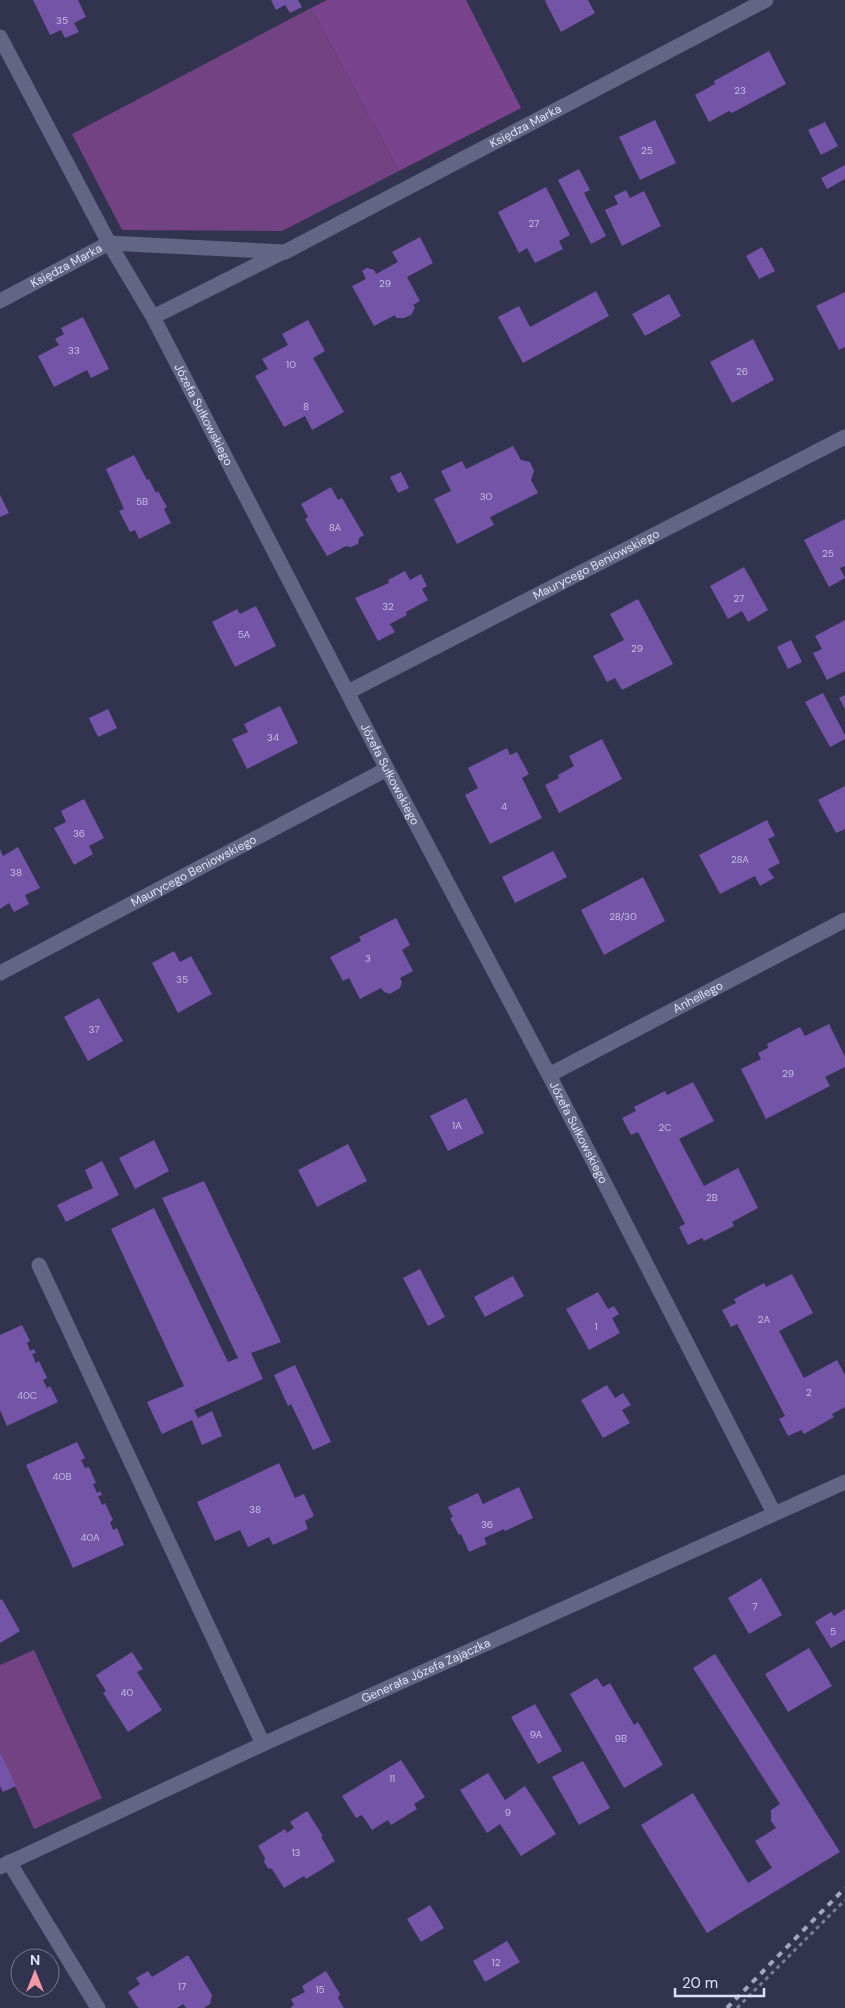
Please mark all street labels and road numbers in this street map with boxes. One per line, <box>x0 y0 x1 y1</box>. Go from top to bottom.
street label: Księdza Marka <box>487 101 564 152</box>
street label: Księdza Marka <box>28 240 105 291</box>
street label: Józefa Sułkowskiego <box>170 361 237 468</box>
street label: Maurycego Beniowskiego <box>530 526 662 604</box>
street label: Józefa Sułkowskiego <box>357 720 423 828</box>
street label: Maurycego Beniowskiego <box>128 831 259 911</box>
street label: Anhellego <box>670 977 726 1017</box>
street label: Józefa Sułkowskiego <box>546 1079 611 1186</box>
street label: Generała Józefa Zajączka <box>359 1635 493 1707</box>

